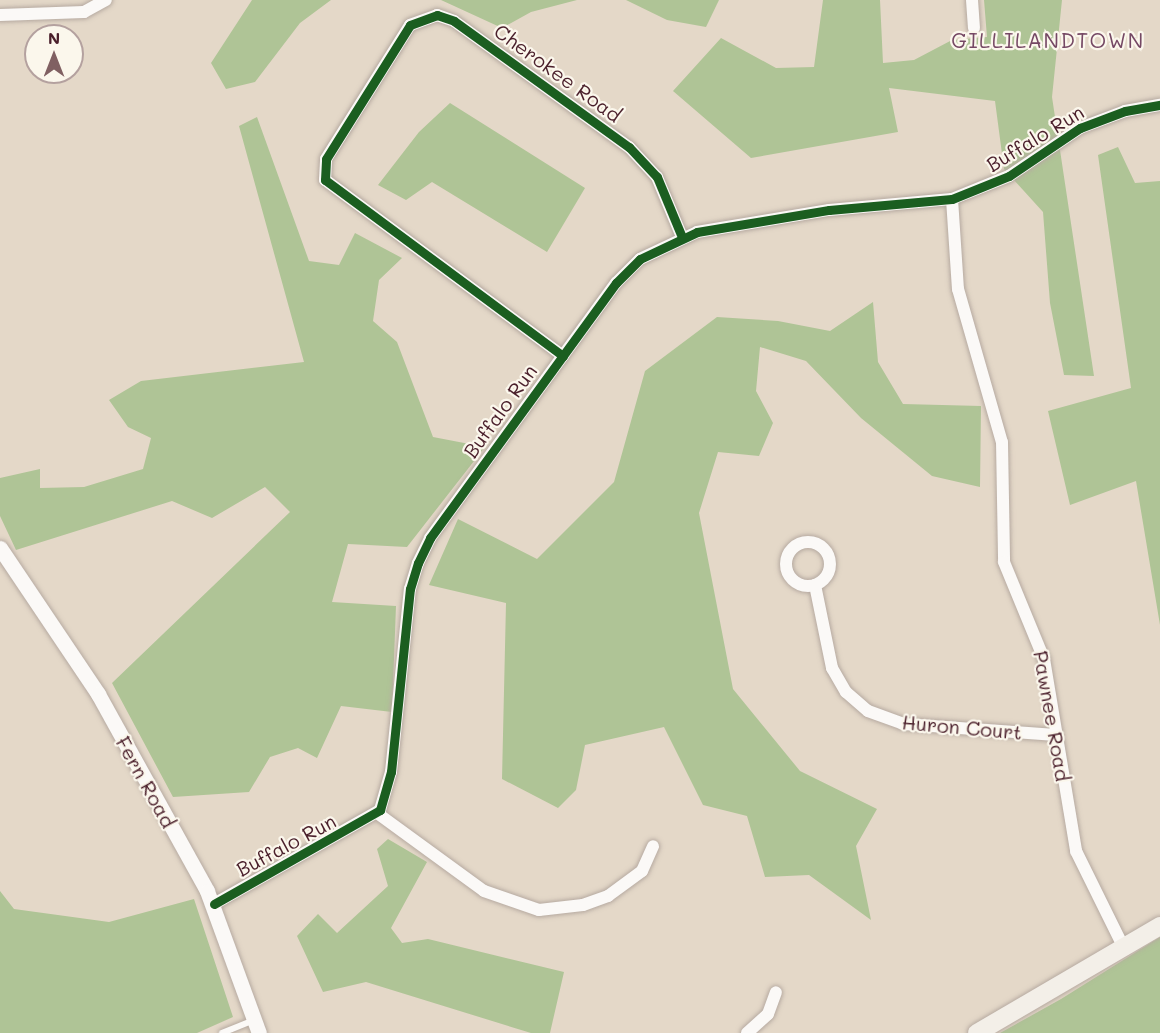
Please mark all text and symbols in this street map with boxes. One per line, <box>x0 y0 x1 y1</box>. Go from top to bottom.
street label: Cherokee Road <box>490 19 626 127</box>
north arrow <box>24 24 84 84</box>
text: N <box>48 27 60 48</box>
district label: GILLILANDTOWN <box>951 27 1145 53</box>
street label: Buffalo Run <box>982 100 1088 176</box>
street label: Buffalo Run <box>458 360 542 462</box>
street label: Pawnee Road <box>1029 649 1075 783</box>
street label: Huron Court <box>901 710 1023 744</box>
street label: Fern Road <box>111 732 181 832</box>
street label: Buffalo Run <box>232 809 340 881</box>

